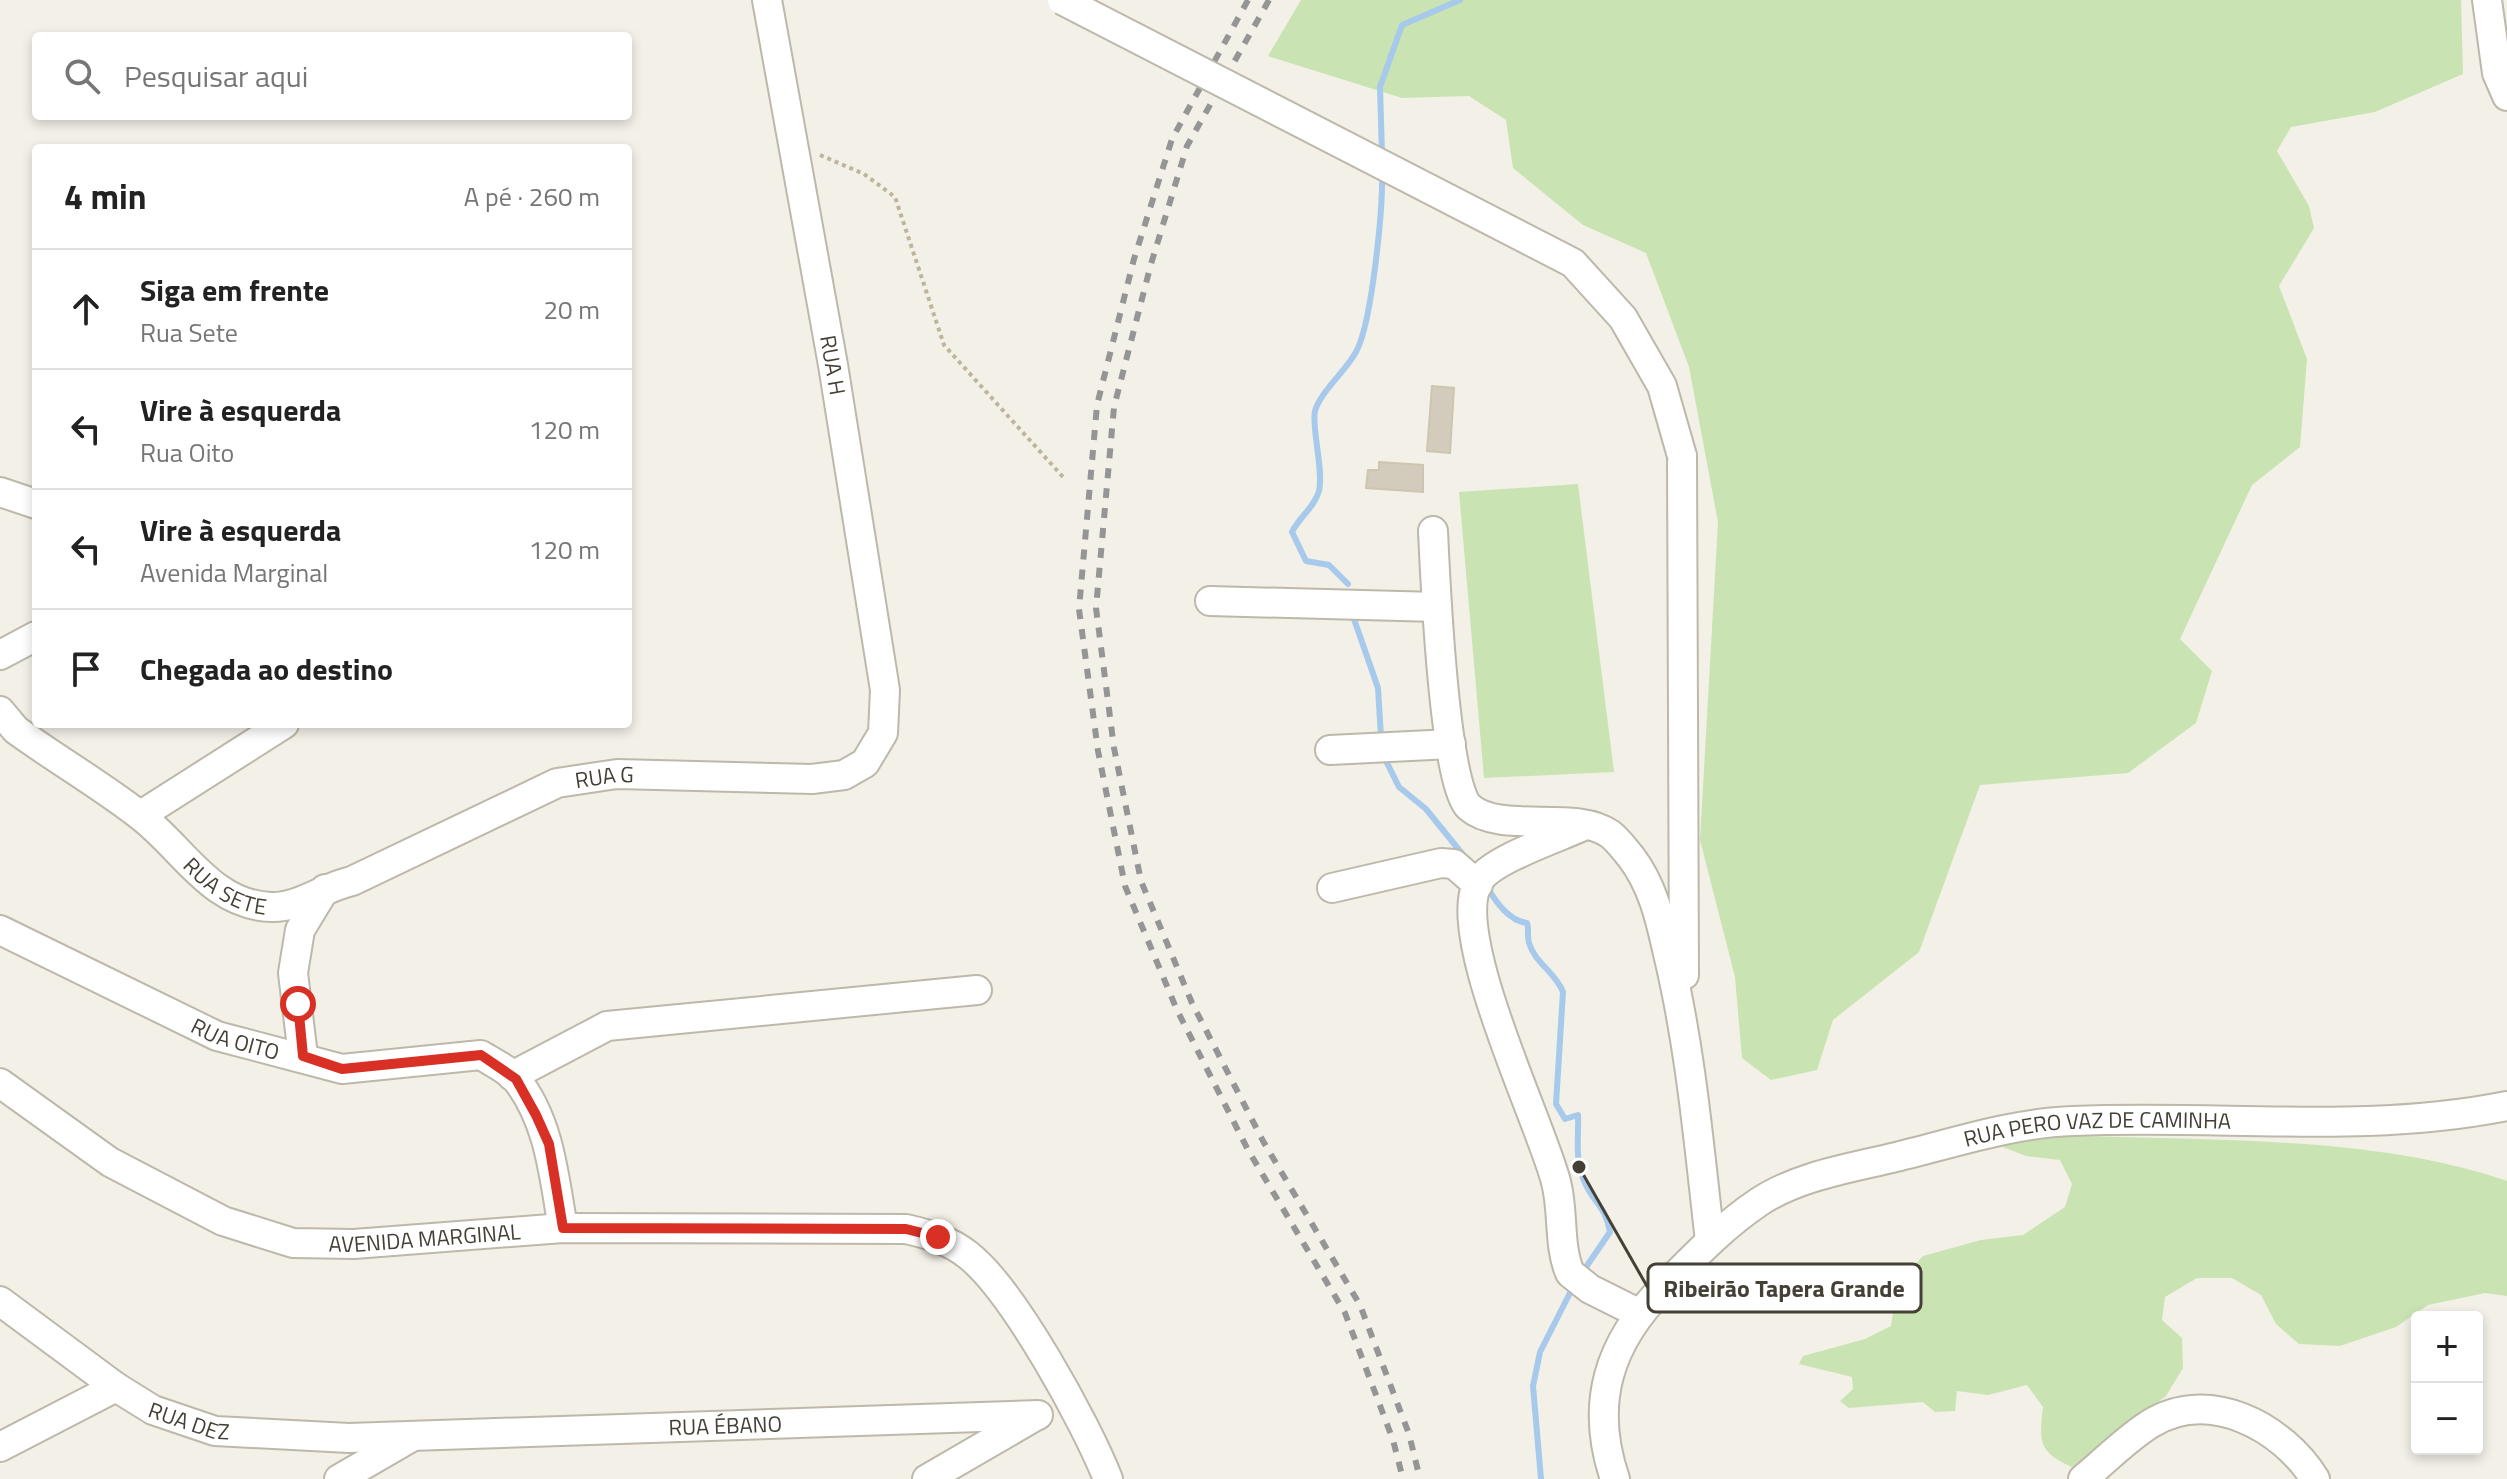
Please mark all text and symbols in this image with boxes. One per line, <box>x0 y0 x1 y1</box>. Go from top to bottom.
search box <box>32 32 632 120</box>
text: Pesquisar aqui <box>124 53 308 99</box>
icon: search <box>60 54 104 98</box>
text: 4 min <box>64 170 147 222</box>
text: A pé · 260 m <box>464 177 600 216</box>
text: Siga em frente <box>140 267 329 313</box>
icon: ahead <box>64 287 108 331</box>
text: 20 m <box>543 290 600 329</box>
text: Rua Sete <box>140 313 238 352</box>
street label: RUA H <box>811 332 855 398</box>
text: Vire à esquerda <box>140 387 341 433</box>
icon: left <box>64 407 108 451</box>
text: 120 m <box>529 410 600 449</box>
text: Rua Oito <box>140 433 234 472</box>
text: Vire à esquerda <box>140 507 341 553</box>
icon: left <box>64 527 108 571</box>
text: 120 m <box>529 530 600 569</box>
text: Avenida Marginal <box>140 553 328 592</box>
text: Chegada ao destino <box>140 646 393 692</box>
icon: arrive <box>64 647 108 691</box>
street label: RUA G <box>573 757 634 797</box>
street label: RUA SETE <box>175 849 269 924</box>
route start <box>280 986 316 1022</box>
street label: RUA OITO <box>185 1009 283 1069</box>
street label: RUA PERO VAZ DE CAMINHA <box>1960 1102 2232 1156</box>
street label: AVENIDA MARGINAL <box>328 1214 522 1261</box>
route end <box>920 1219 956 1255</box>
callout: Ribeirão Tapera Grande <box>1648 1264 1921 1312</box>
text: Ribeirão Tapera Grande <box>1663 1270 1905 1306</box>
map controls <box>2411 1311 2483 1455</box>
button: + <box>2411 1311 2483 1383</box>
button: − <box>2411 1383 2483 1455</box>
street label: RUA DEZ <box>144 1393 230 1449</box>
street label: RUA ÉBANO <box>668 1407 783 1444</box>

